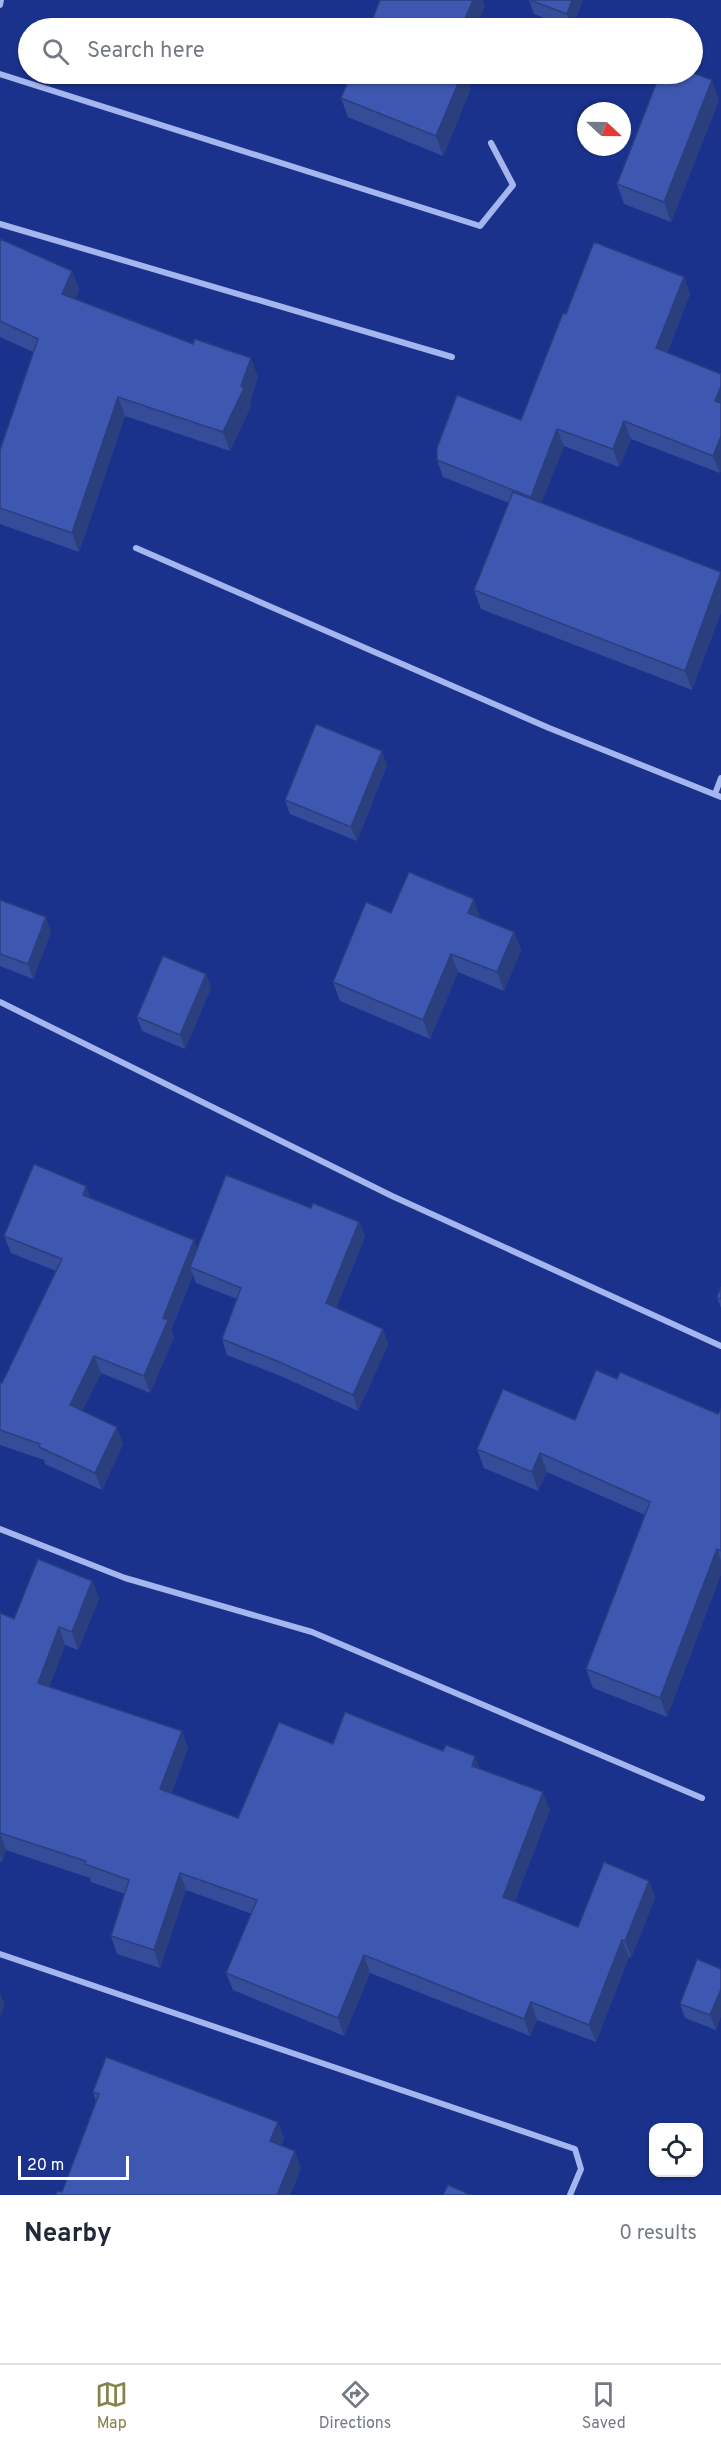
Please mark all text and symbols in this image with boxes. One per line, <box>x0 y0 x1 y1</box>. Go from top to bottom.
search box <box>18 18 703 84</box>
icon: search <box>39 35 72 68</box>
text: Search here <box>87 38 205 65</box>
north arrow <box>577 102 631 156</box>
map controls <box>649 2123 703 2177</box>
button: locate <box>649 2123 703 2177</box>
scale bar <box>18 2153 129 2180</box>
text: 20 m <box>27 2156 64 2176</box>
text: Nearby <box>24 2218 112 2251</box>
text: 0 results <box>619 2221 697 2247</box>
tab: Map <box>95 2378 128 2434</box>
tab: Directions <box>319 2378 391 2434</box>
tab: Saved <box>582 2378 626 2434</box>

